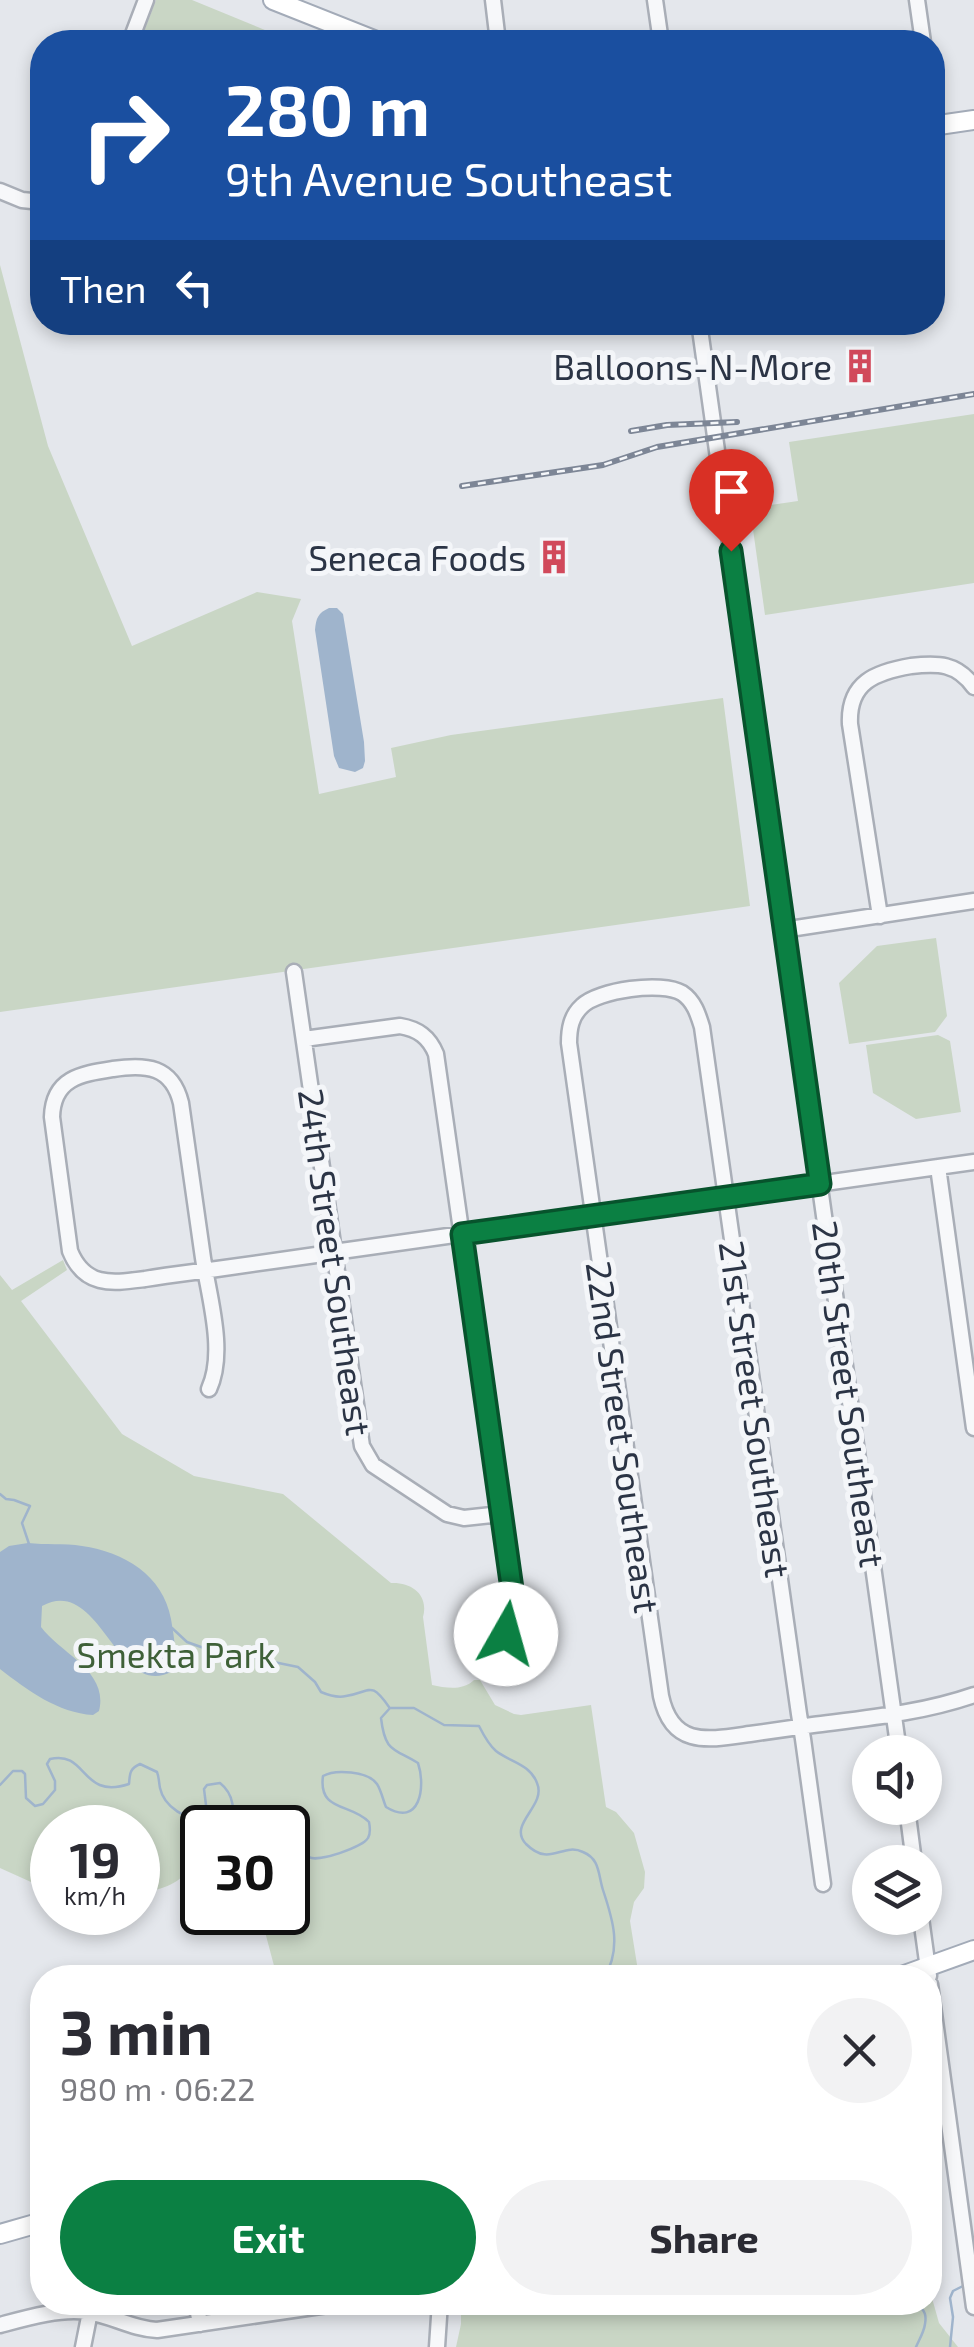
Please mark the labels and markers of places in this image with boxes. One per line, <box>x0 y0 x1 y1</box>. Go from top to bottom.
place label: Balloons-N-More <box>553 345 832 387</box>
building icon: Balloons-N-More <box>841 347 879 385</box>
pin <box>689 449 774 552</box>
place label: Seneca Foods <box>308 536 526 578</box>
building icon: Seneca Foods <box>535 538 573 576</box>

